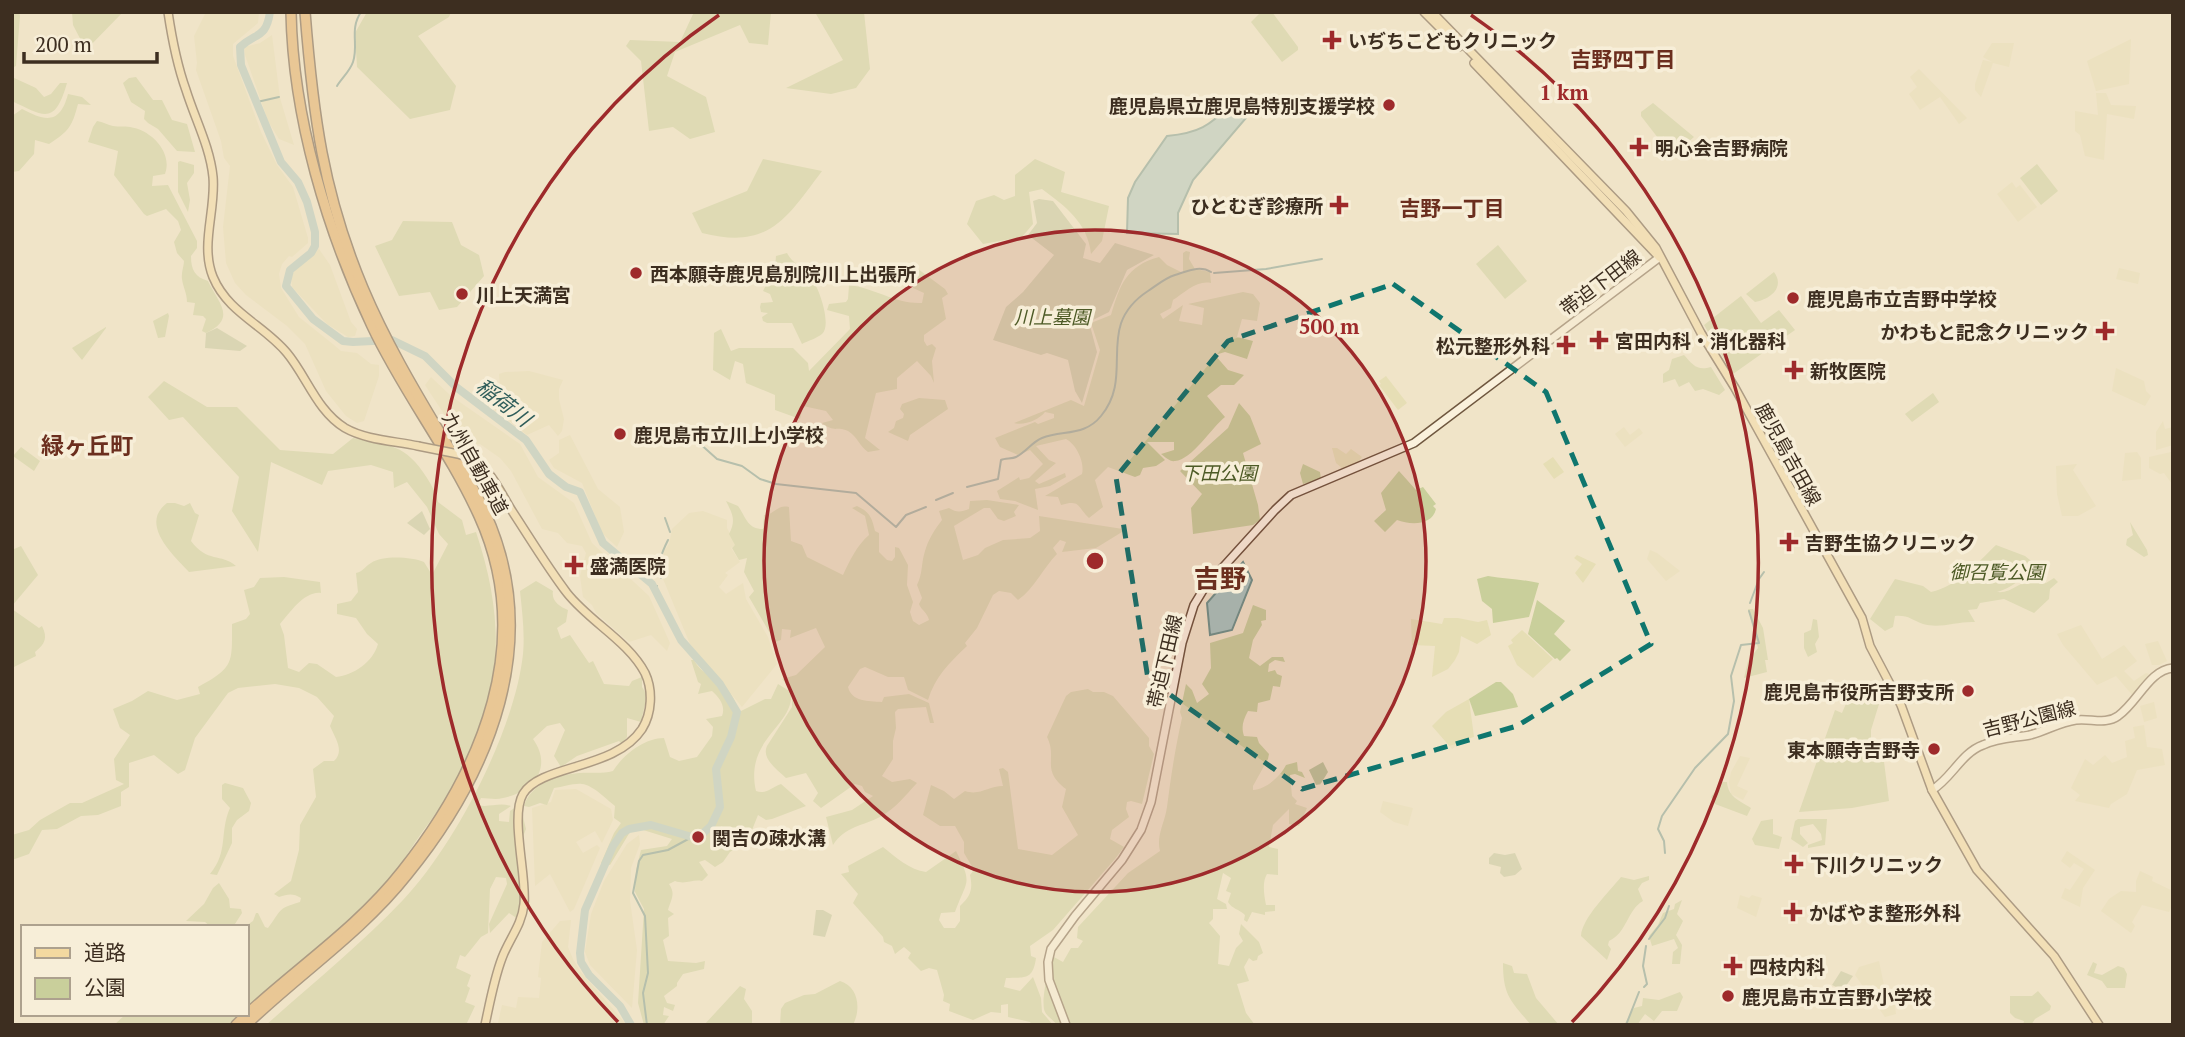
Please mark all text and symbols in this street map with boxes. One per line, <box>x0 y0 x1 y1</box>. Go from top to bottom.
scale bar <box>24 21 158 65</box>
place label: いぢちこどもクリニック <box>1348 28 1557 53</box>
text: 200 m <box>35 30 92 58</box>
marker: いぢちこどもクリニック <box>1322 30 1342 50</box>
district label: 吉野四丁目 <box>1571 45 1676 73</box>
text: 1 km <box>1539 78 1589 106</box>
place label: 鹿児島県立鹿児島特別支援学校 <box>1109 93 1375 118</box>
marker: 鹿児島県立鹿児島特別支援学校 <box>1381 97 1397 113</box>
place label: 明心会吉野病院 <box>1655 135 1788 160</box>
marker: 明心会吉野病院 <box>1629 137 1649 157</box>
place label: ひとむぎ診療所 <box>1191 193 1323 218</box>
district label: 吉野一丁目 <box>1400 194 1505 222</box>
marker: ひとむぎ診療所 <box>1329 195 1349 215</box>
street label: 帯迫下田線 <box>1555 243 1645 321</box>
place label: 西本願寺鹿児島別院川上出張所 <box>650 261 916 286</box>
marker: 西本願寺鹿児島別院川上出張所 <box>628 265 644 281</box>
place label: 川上天満宮 <box>476 282 571 307</box>
marker: 川上天満宮 <box>454 286 470 302</box>
place label: 鹿児島市立吉野中学校 <box>1807 286 1997 311</box>
marker: 鹿児島市立吉野中学校 <box>1785 290 1801 306</box>
park label: 川上墓園 <box>1014 304 1093 329</box>
text: 500 m <box>1299 312 1360 340</box>
place label: かわもと記念クリニック <box>1880 319 2089 344</box>
marker: かわもと記念クリニック <box>2095 321 2115 341</box>
place label: 宮田内科・消化器科 <box>1615 328 1786 353</box>
marker: 宮田内科・消化器科 <box>1589 330 1609 350</box>
place label: 松元整形外科 <box>1436 333 1550 358</box>
marker: 松元整形外科 <box>1556 335 1576 355</box>
place label: 新牧医院 <box>1810 358 1886 383</box>
marker: 新牧医院 <box>1784 360 1804 380</box>
water label: 稲荷川 <box>471 372 539 434</box>
street label: 鹿児島吉田線 <box>1750 398 1828 510</box>
street label: 九州自動車道 <box>437 407 515 519</box>
place label: 鹿児島市立川上小学校 <box>634 422 824 447</box>
marker: 鹿児島市立川上小学校 <box>612 426 628 442</box>
district label: 緑ヶ丘町 <box>41 430 133 461</box>
park label: 下田公園 <box>1181 460 1260 485</box>
place label: 吉野生協クリニック <box>1805 530 1976 555</box>
marker: 吉野生協クリニック <box>1779 532 1799 552</box>
centre of rings <box>1083 549 1107 573</box>
place label: 盛満医院 <box>590 553 666 578</box>
marker: 盛満医院 <box>564 555 584 575</box>
park label: 御召覧公園 <box>1949 559 2047 584</box>
district label: 吉野 <box>1194 561 1246 595</box>
street label: 帯迫下田線 <box>1141 612 1187 710</box>
place label: 鹿児島市役所吉野支所 <box>1764 679 1954 704</box>
marker: 鹿児島市役所吉野支所 <box>1960 683 1976 699</box>
street label: 吉野公園線 <box>1980 694 2078 742</box>
place label: 東本願寺吉野寺 <box>1787 737 1920 762</box>
marker: 東本願寺吉野寺 <box>1926 741 1942 757</box>
place label: 関吉の疎水溝 <box>712 825 826 850</box>
marker: 関吉の疎水溝 <box>690 829 706 845</box>
place label: 下川クリニック <box>1810 852 1943 877</box>
marker: 下川クリニック <box>1784 854 1804 874</box>
place label: かばやま整形外科 <box>1809 900 1961 925</box>
marker: かばやま整形外科 <box>1783 902 1803 922</box>
legend <box>21 925 248 1016</box>
text: 道路 <box>84 938 126 966</box>
place label: 四枝内科 <box>1749 954 1825 979</box>
marker: 四枝内科 <box>1723 956 1743 976</box>
text: 公園 <box>84 973 126 1001</box>
place label: 鹿児島市立吉野小学校 <box>1742 984 1932 1009</box>
marker: 鹿児島市立吉野小学校 <box>1720 988 1736 1004</box>

